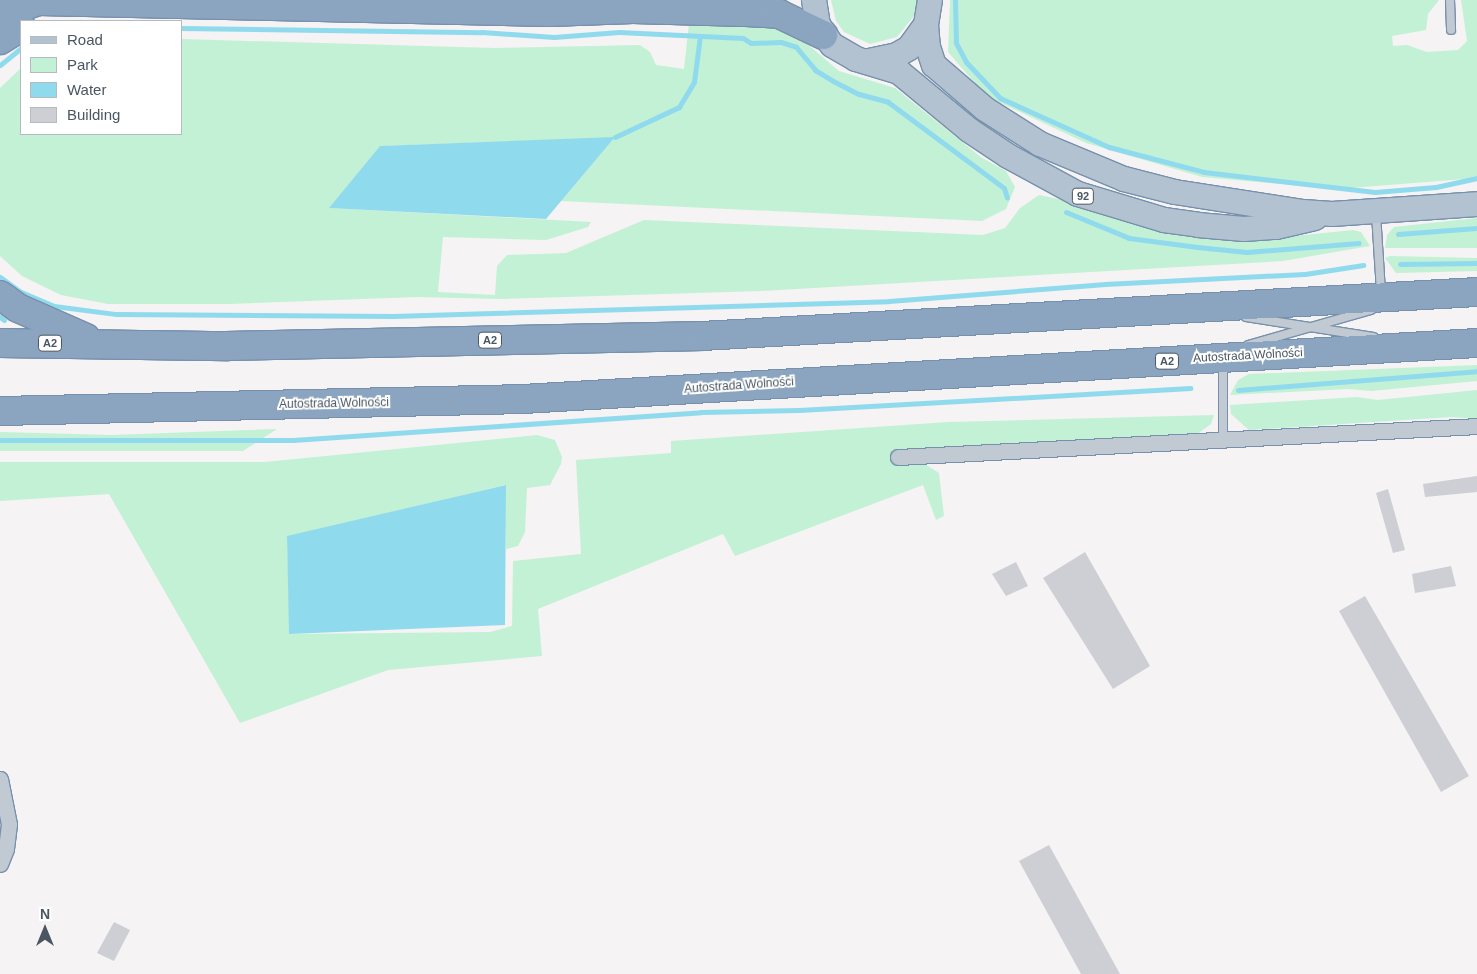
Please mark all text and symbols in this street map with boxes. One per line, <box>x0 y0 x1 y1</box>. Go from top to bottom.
legend <box>20 20 182 135</box>
text: Road <box>67 31 103 48</box>
text: Park <box>67 56 98 73</box>
text: Water <box>67 81 106 98</box>
text: Building <box>67 106 120 123</box>
road number: 92 <box>1072 188 1094 205</box>
road number: A2 <box>478 332 502 348</box>
road number: A2 <box>38 334 62 352</box>
street label: Autostrada Wolności <box>1193 346 1303 366</box>
road number: A2 <box>1154 352 1180 370</box>
street label: Autostrada Wolności <box>684 375 794 397</box>
street label: Autostrada Wolności <box>279 396 389 412</box>
north arrow <box>20 904 70 954</box>
text: N <box>40 906 50 922</box>

